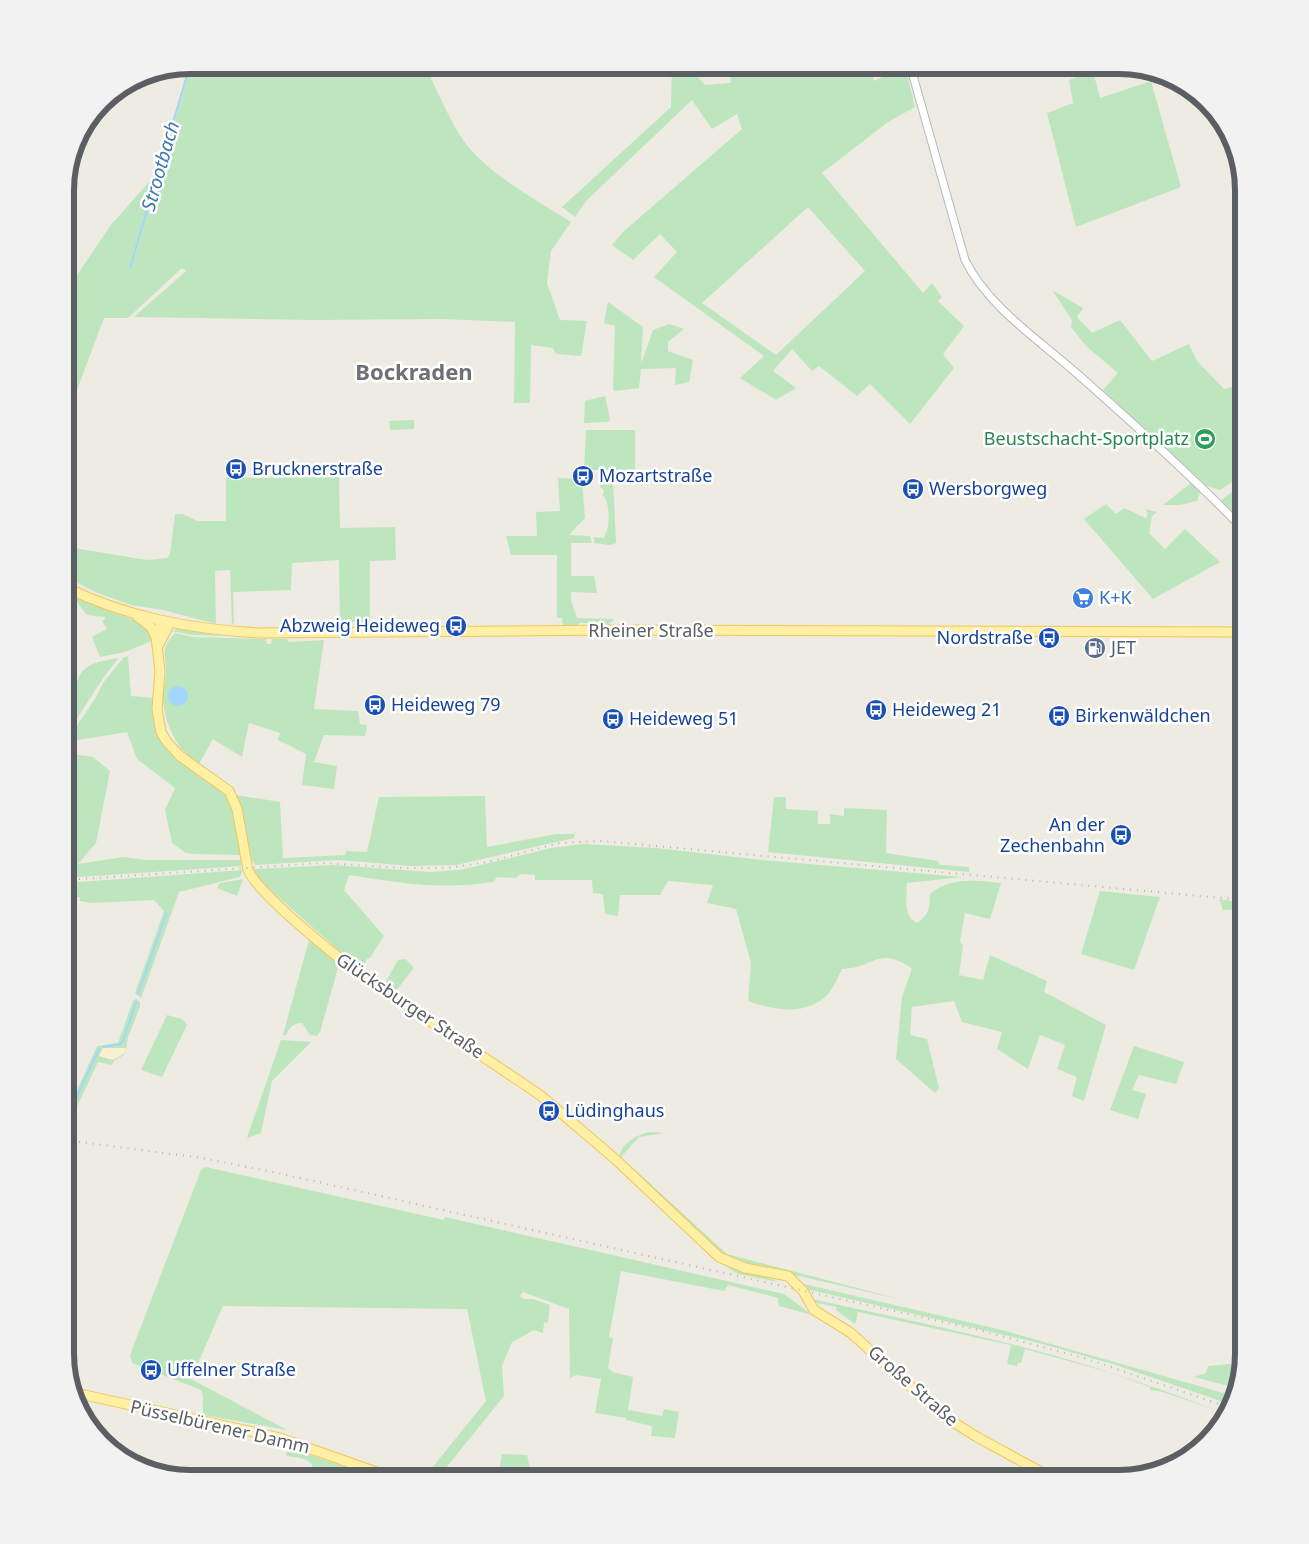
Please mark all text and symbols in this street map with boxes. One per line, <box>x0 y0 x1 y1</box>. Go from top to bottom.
water label: Strootbach <box>135 118 185 214</box>
district label: Bockraden <box>355 356 473 386</box>
place label: Beustschacht-Sportplatz <box>984 426 1189 450</box>
sports icon: Beustschacht-Sportplatz <box>1193 427 1217 451</box>
place label: Brucknerstraße <box>252 456 383 480</box>
bus stop icon: Brucknerstraße <box>224 457 248 481</box>
place label: Mozartstraße <box>599 463 712 487</box>
bus stop icon: Mozartstraße <box>571 464 595 488</box>
place label: Wersborgweg <box>929 476 1047 500</box>
bus stop icon: Wersborgweg <box>901 477 925 501</box>
place label: K+K <box>1099 585 1132 609</box>
supermarket icon: K+K <box>1071 586 1095 610</box>
place label: Abzweig Heideweg <box>280 613 440 637</box>
bus stop icon: Abzweig Heideweg <box>444 614 468 638</box>
street label: Rheiner Straße <box>588 618 714 642</box>
place label: Nordstraße <box>936 625 1033 649</box>
bus stop icon: Nordstraße <box>1037 626 1061 650</box>
place label: JET <box>1109 635 1136 659</box>
fuel station icon: JET <box>1083 636 1107 660</box>
place label: Heideweg 79 <box>391 692 501 716</box>
bus stop icon: Heideweg 79 <box>363 693 387 717</box>
place label: Heideweg 21 <box>892 697 1002 721</box>
bus stop icon: Heideweg 21 <box>864 698 888 722</box>
place label: Birkenwäldchen <box>1075 703 1211 727</box>
bus stop icon: Birkenwäldchen <box>1047 704 1071 728</box>
place label: Heideweg 51 <box>629 706 739 730</box>
bus stop icon: Heideweg 51 <box>601 707 625 731</box>
place label: An der Zechenbahn <box>1000 812 1106 857</box>
bus stop icon: An der Zechenbahn <box>1109 823 1133 847</box>
street label: Glücksburger Straße <box>332 947 489 1064</box>
place label: Lüdinghaus <box>565 1098 664 1122</box>
bus stop icon: Lüdinghaus <box>537 1099 561 1123</box>
street label: Große Straße <box>863 1339 964 1431</box>
place label: Uffelner Straße <box>167 1357 296 1381</box>
bus stop icon: Uffelner Straße <box>139 1358 163 1382</box>
street label: Püsselbürener Damm <box>128 1394 312 1458</box>

